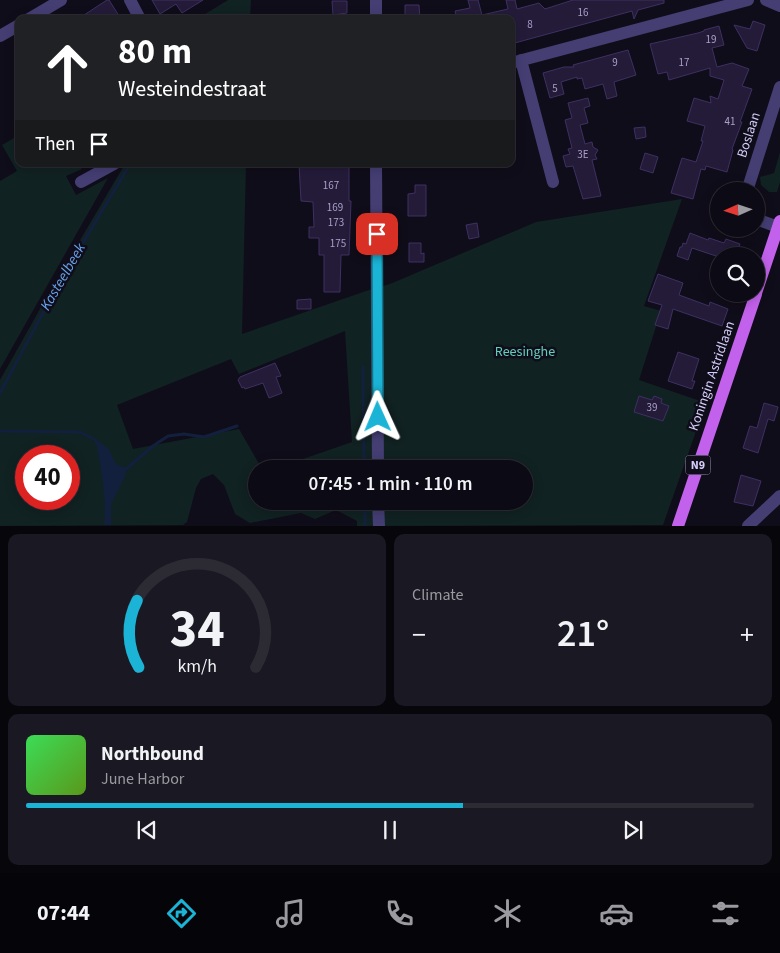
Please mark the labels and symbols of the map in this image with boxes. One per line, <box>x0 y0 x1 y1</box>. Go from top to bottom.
house number: 16 <box>578 5 589 20</box>
house number: 8 <box>527 17 533 32</box>
house number: 19 <box>706 32 716 47</box>
house number: 9 <box>612 55 618 70</box>
house number: 17 <box>679 55 689 70</box>
house number: 5 <box>552 81 558 96</box>
street label: Boslaan <box>732 110 766 160</box>
house number: 41 <box>725 114 735 129</box>
house number: 3E <box>577 147 589 162</box>
house number: 167 <box>323 178 339 193</box>
north arrow <box>710 182 765 238</box>
house number: 169 <box>327 200 343 215</box>
pin <box>356 213 398 255</box>
house number: 173 <box>328 215 344 230</box>
house number: 175 <box>330 236 346 251</box>
water label: Kasteelbeek <box>35 239 91 315</box>
street label: Koningin Astridlaan <box>684 318 740 434</box>
park label: Reesinghe <box>495 342 555 362</box>
position arrow <box>351 390 403 442</box>
house number: 39 <box>647 400 657 415</box>
speed limit sign: 40 <box>15 445 80 510</box>
road number: N9 <box>686 456 710 474</box>

